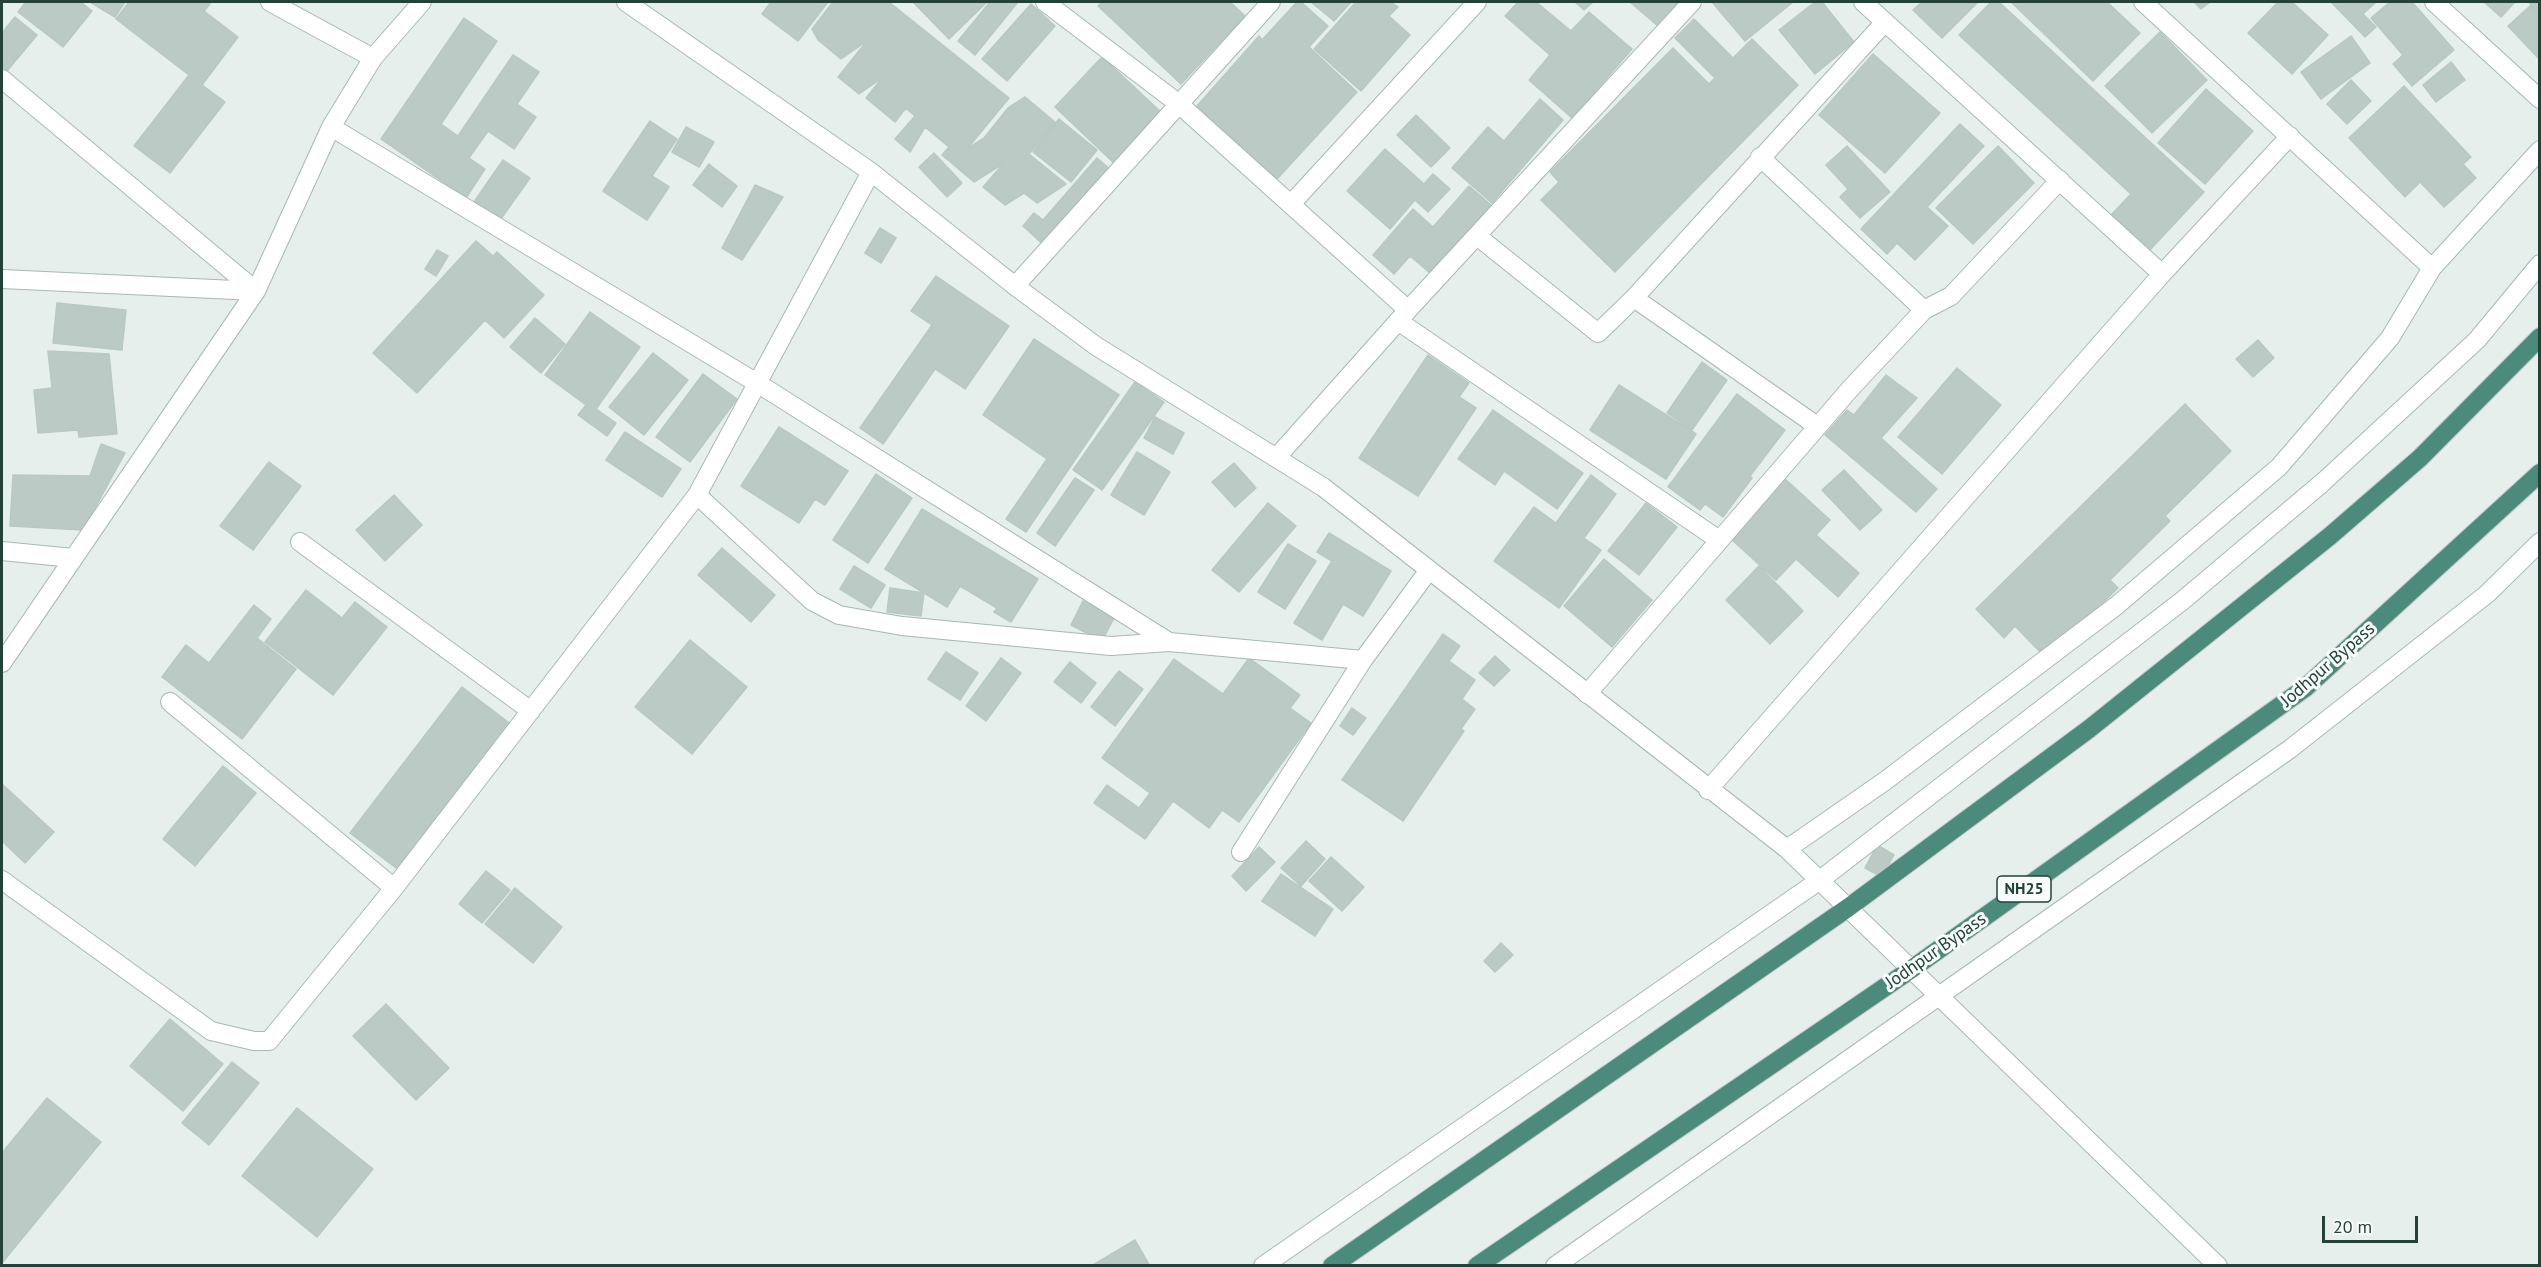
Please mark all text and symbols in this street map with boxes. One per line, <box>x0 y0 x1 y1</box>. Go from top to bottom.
street label: Jodhpur Bypass <box>2277 618 2379 712</box>
road number: NH25 <box>1997 876 2051 902</box>
street label: Jodhpur Bypass <box>1882 908 1990 994</box>
scale bar <box>2325 1204 2421 1242</box>
text: 20 m <box>2333 1215 2372 1238</box>

